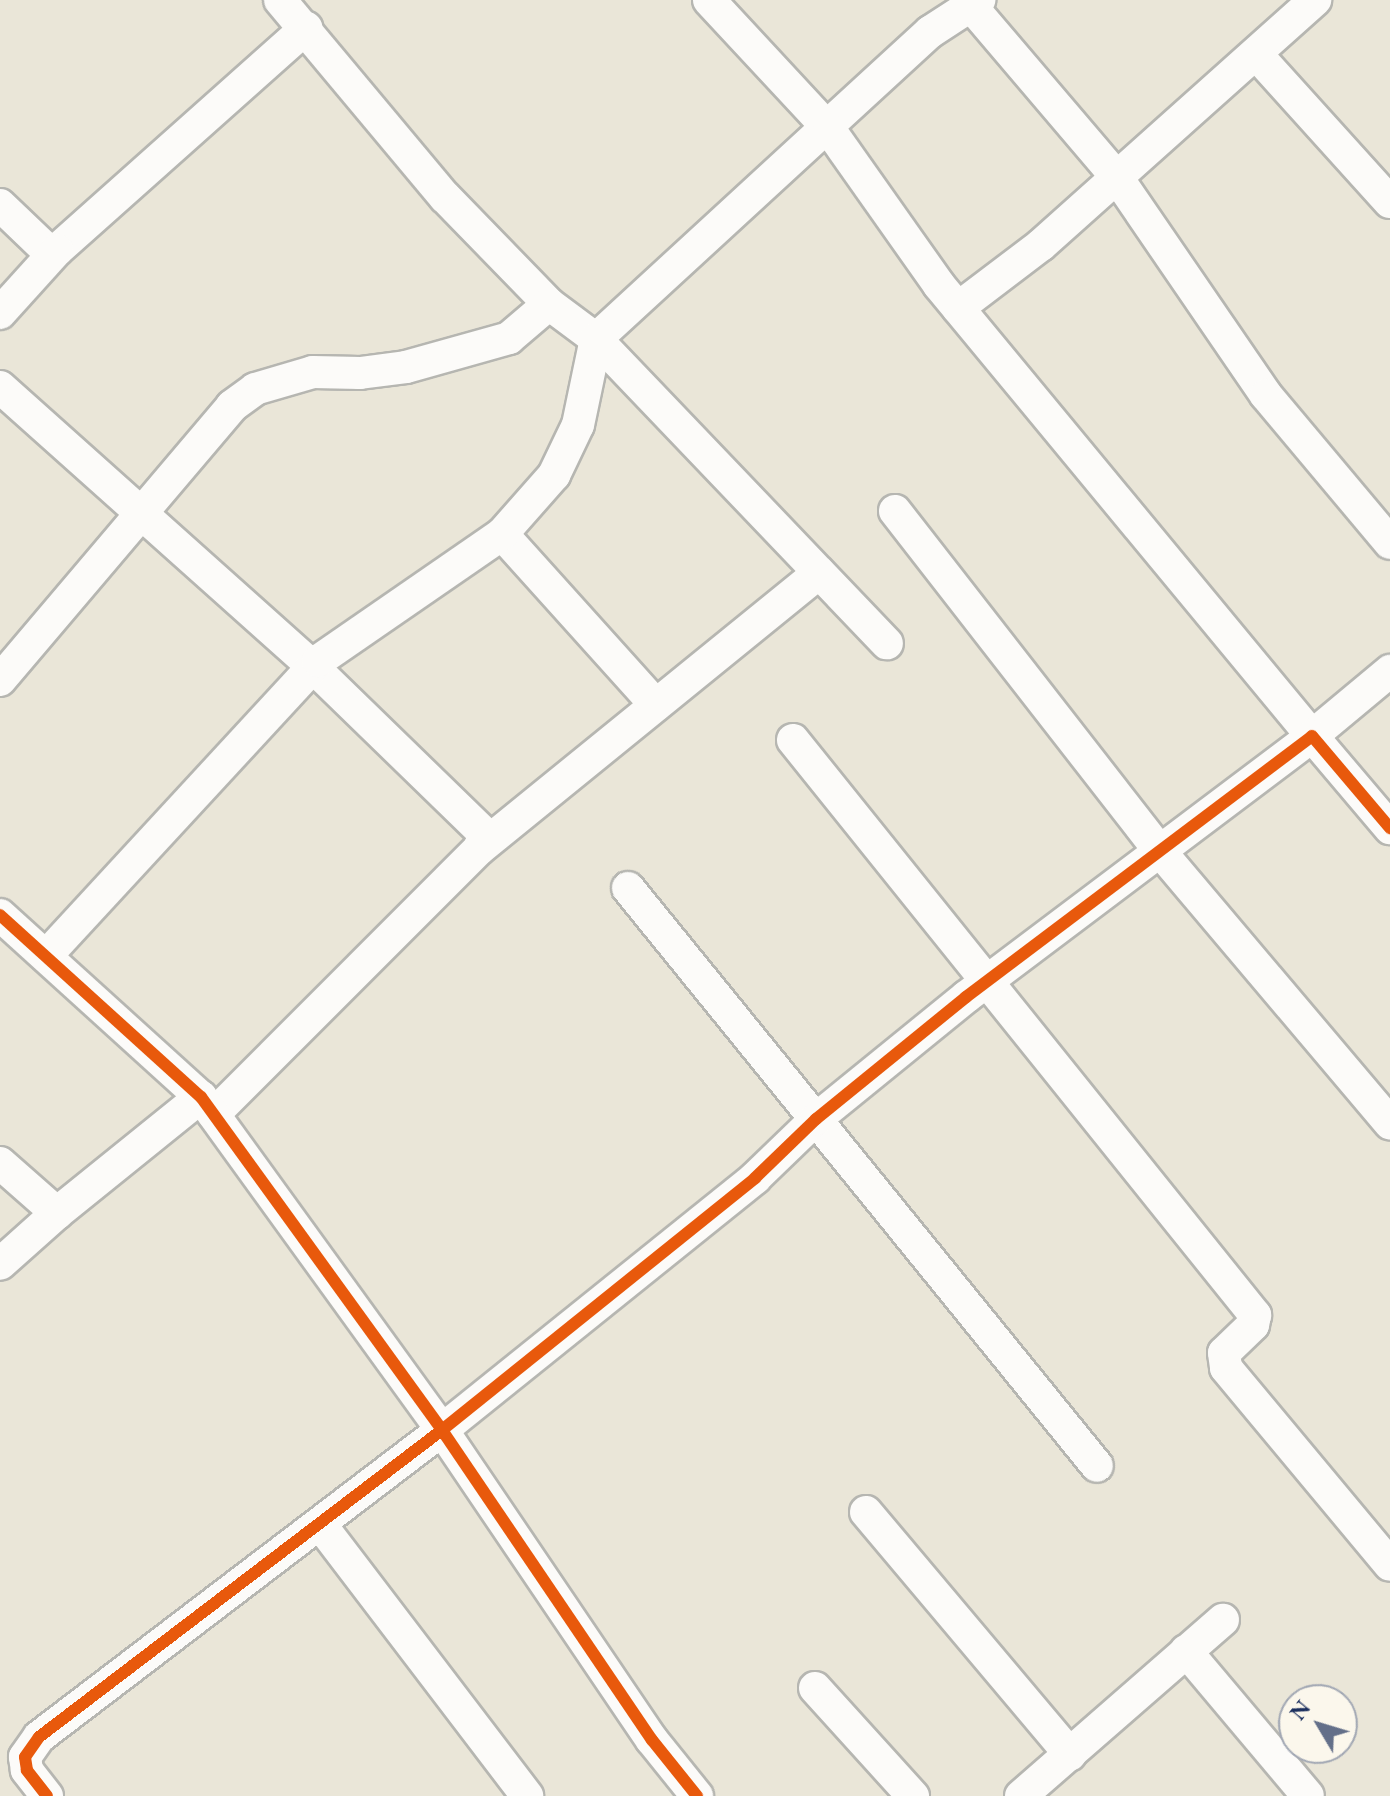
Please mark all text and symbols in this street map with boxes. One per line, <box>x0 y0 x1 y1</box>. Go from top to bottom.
north arrow <box>1278 1684 1358 1764</box>
text: N <box>1283 1694 1317 1726</box>

